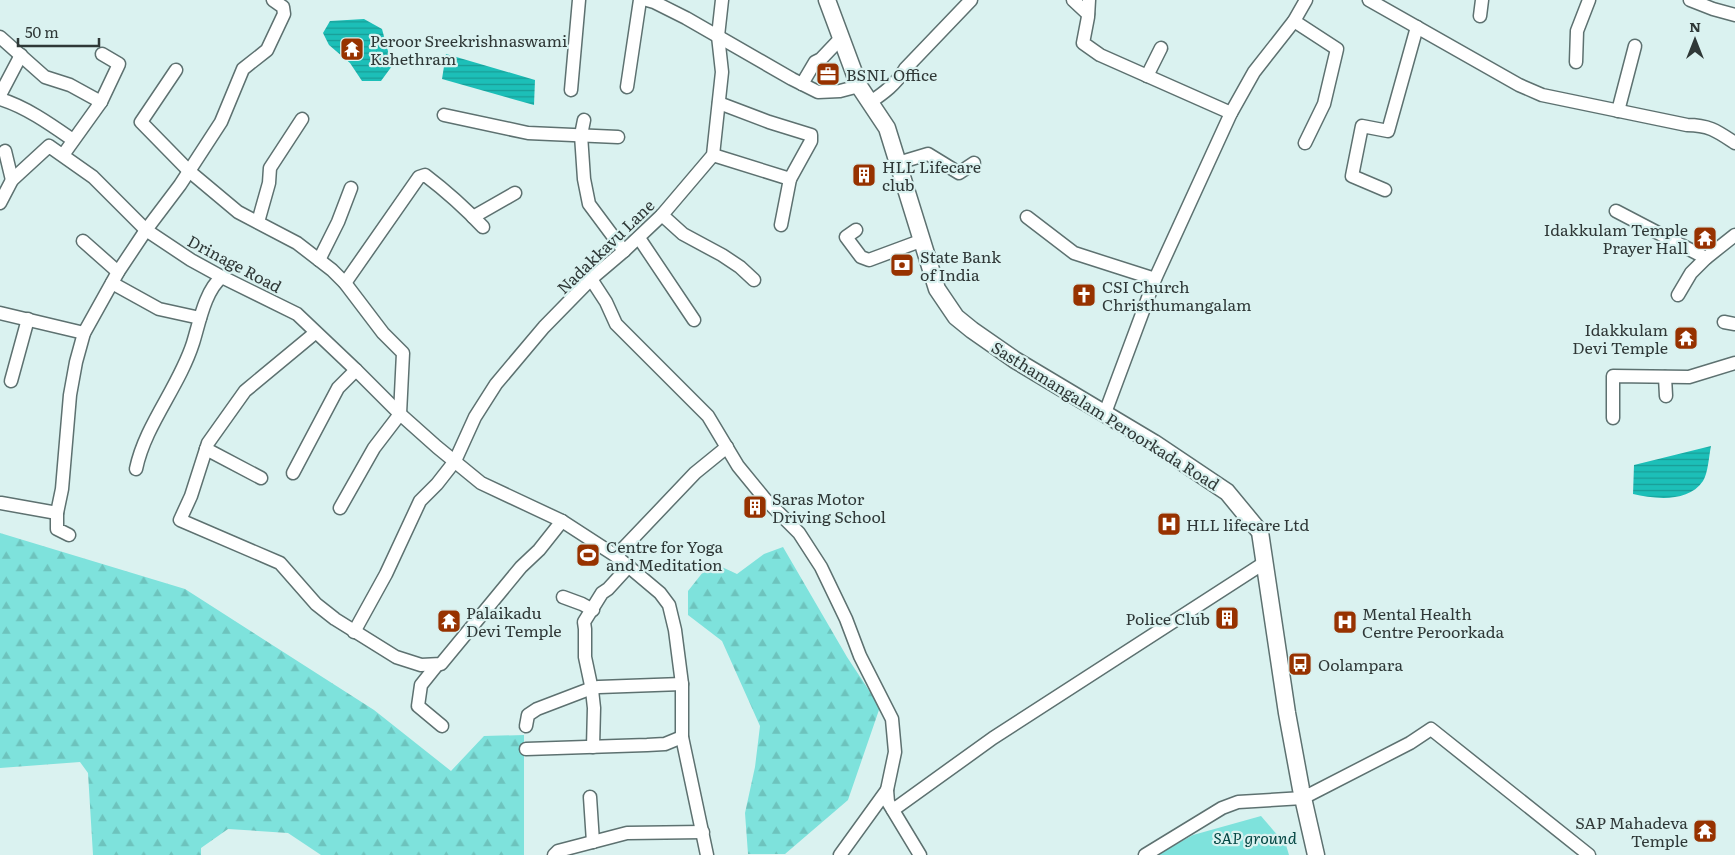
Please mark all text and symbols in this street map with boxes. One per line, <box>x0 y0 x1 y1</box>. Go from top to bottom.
scale bar <box>18 15 99 47</box>
north arrow <box>1670 15 1720 65</box>
text: N <box>1689 16 1701 36</box>
text: 50 m <box>25 20 59 43</box>
place label: Peroor Sreekrishnaswami Kshethram <box>370 28 567 70</box>
temple icon: Peroor Sreekrishnaswami Kshethram <box>339 36 365 62</box>
office icon: BSNL Office <box>815 61 841 87</box>
place label: BSNL Office <box>846 62 937 86</box>
place label: HLL Lifecare club <box>882 154 981 196</box>
building icon: HLL Lifecare club <box>851 162 877 188</box>
street label: Nadakkavu Lane <box>551 193 659 299</box>
place label: Idakkulam Temple Prayer Hall <box>1544 217 1688 259</box>
temple icon: Idakkulam Temple Prayer Hall <box>1692 225 1718 251</box>
street label: Drinage Road <box>184 228 286 298</box>
place label: State Bank of India <box>920 244 1001 286</box>
bank icon: State Bank of India <box>889 252 915 278</box>
place label: CSI Church Christhumangalam <box>1102 274 1252 316</box>
church icon: CSI Church Christhumangalam <box>1071 282 1097 308</box>
place label: Idakkulam Devi Temple <box>1572 317 1668 359</box>
temple icon: Idakkulam Devi Temple <box>1673 325 1699 351</box>
street label: Sasthamangalam Peroorkada Road <box>987 335 1225 495</box>
place label: Saras Motor Driving School <box>772 486 886 528</box>
building icon: Saras Motor Driving School <box>742 494 768 520</box>
hospital icon: HLL lifecare Ltd <box>1156 511 1182 537</box>
place label: HLL lifecare Ltd <box>1186 512 1309 536</box>
place label: Centre for Yoga and Meditation <box>606 534 724 576</box>
sports icon: Centre for Yoga and Meditation <box>575 542 601 568</box>
place label: Palaikadu Devi Temple <box>466 600 562 642</box>
place label: Mental Health Centre Peroorkada <box>1362 601 1505 643</box>
building icon: Police Club <box>1214 605 1240 631</box>
place label: Police Club <box>1125 606 1210 630</box>
temple icon: Palaikadu Devi Temple <box>436 608 462 634</box>
hospital icon: Mental Health Centre Peroorkada <box>1332 609 1358 635</box>
bus stop icon: Oolampara <box>1287 651 1313 677</box>
place label: Oolampara <box>1318 652 1403 676</box>
place label: SAP Mahadeva Temple <box>1575 810 1688 852</box>
temple icon: SAP Mahadeva Temple <box>1692 818 1718 844</box>
park label: SAP ground <box>1213 825 1298 849</box>

